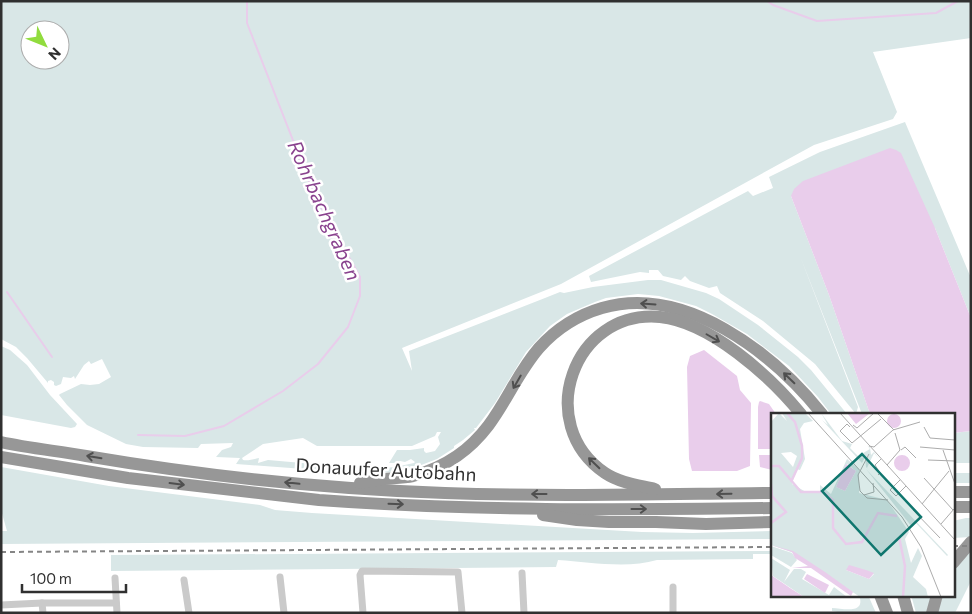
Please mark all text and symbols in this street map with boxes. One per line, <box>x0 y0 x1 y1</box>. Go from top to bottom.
north arrow <box>20 20 70 70</box>
text: N <box>45 45 65 64</box>
water label: Rohrbachgraben <box>283 136 367 284</box>
one-way arrow <box>640 299 656 308</box>
one-way arrow <box>706 333 720 343</box>
one-way arrow <box>783 372 796 384</box>
one-way arrow <box>511 374 521 388</box>
inset map <box>771 413 954 596</box>
one-way arrow <box>86 452 102 462</box>
street label: Donauufer Autobahn <box>295 453 477 485</box>
one-way arrow <box>588 457 600 469</box>
one-way arrow <box>284 478 300 488</box>
one-way arrow <box>168 479 184 489</box>
one-way arrow <box>532 489 548 499</box>
one-way arrow <box>716 489 732 499</box>
one-way arrow <box>388 500 404 509</box>
one-way arrow <box>631 504 647 514</box>
scale bar <box>22 562 126 594</box>
text: 100 m <box>30 569 72 587</box>

